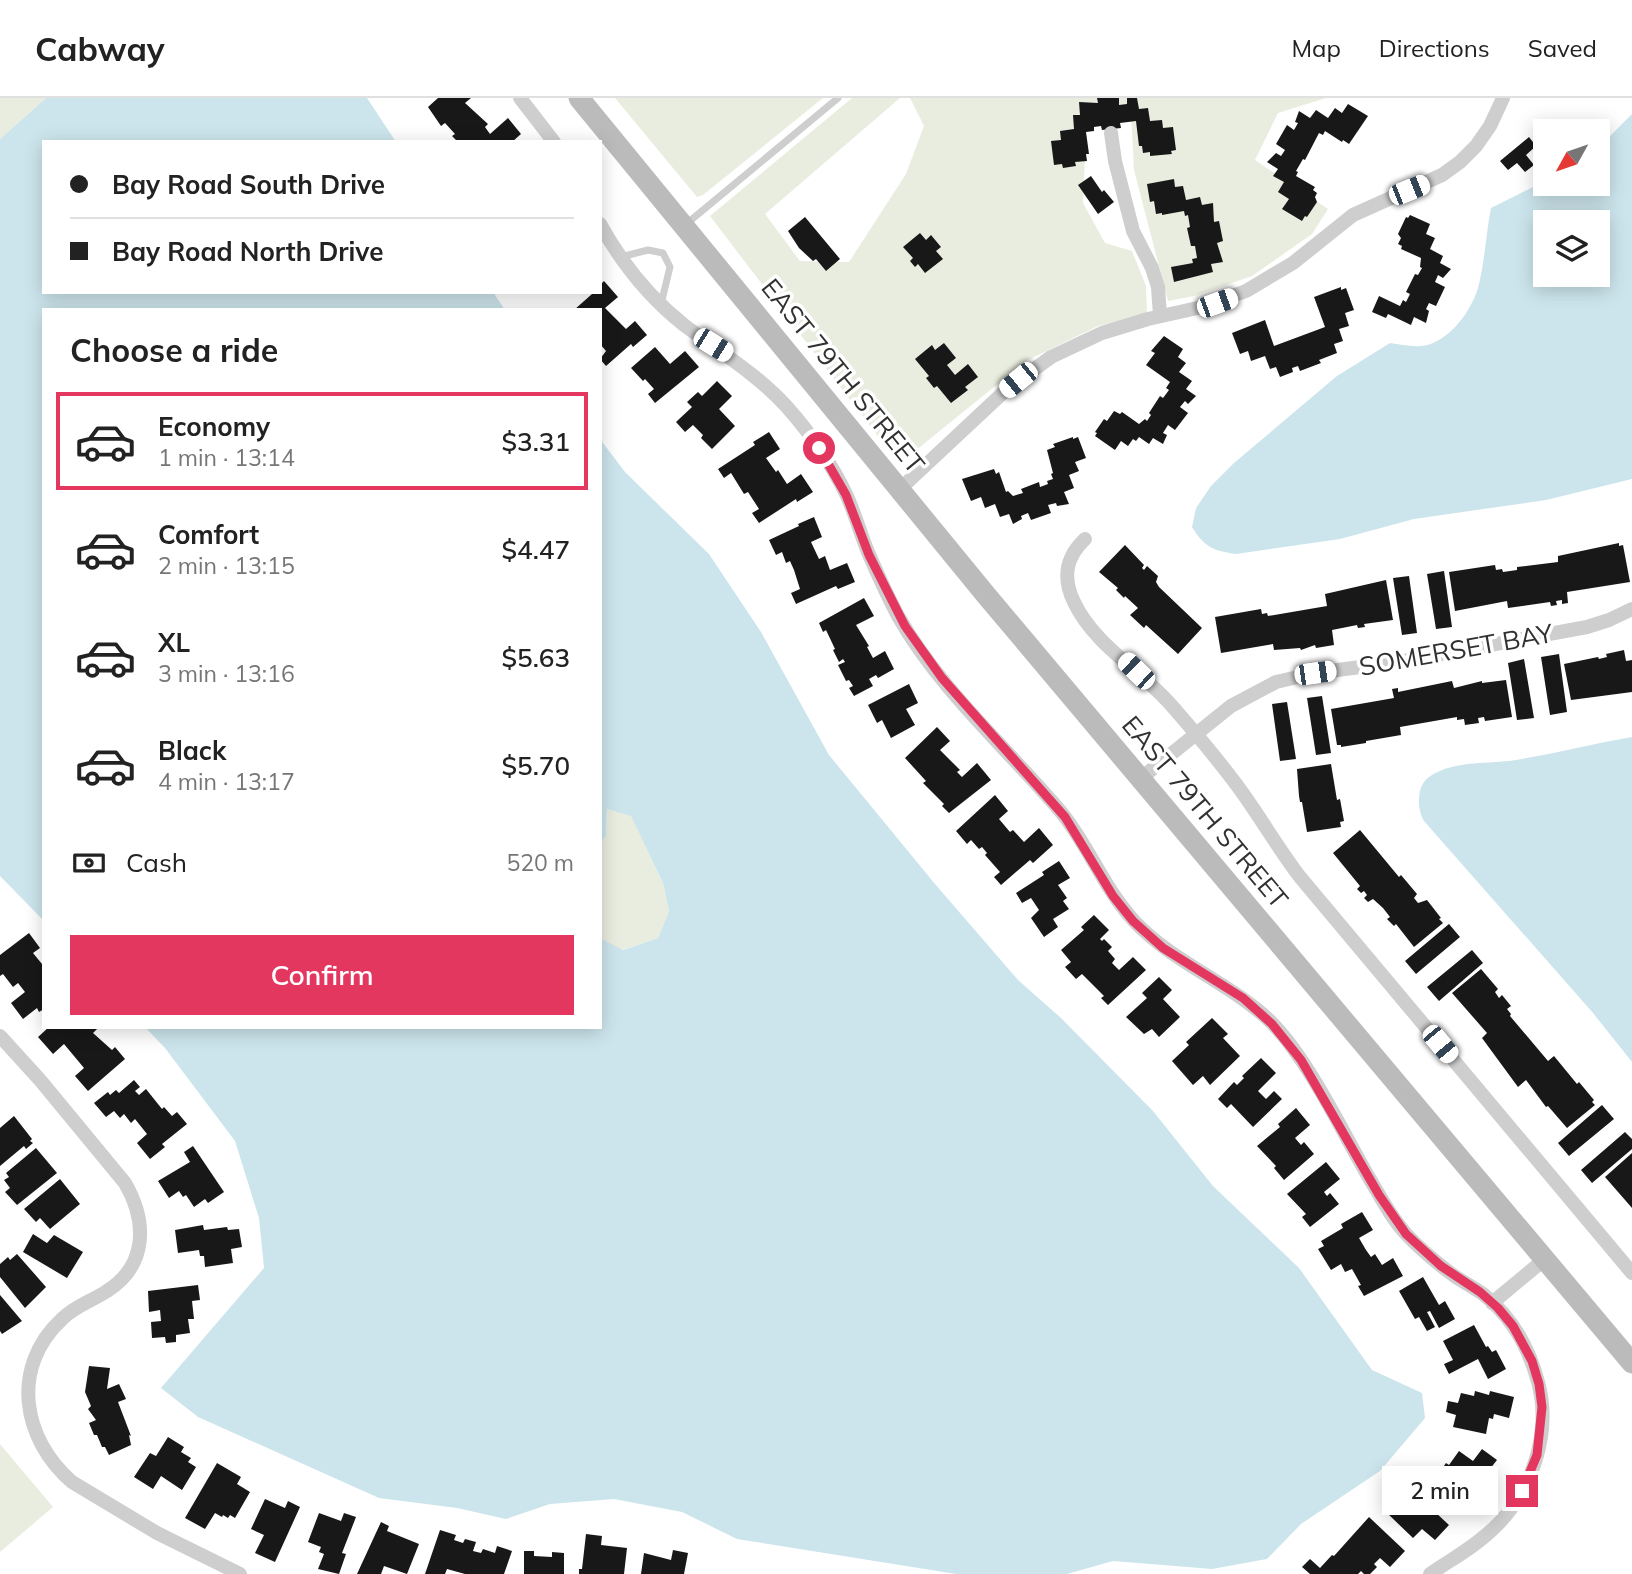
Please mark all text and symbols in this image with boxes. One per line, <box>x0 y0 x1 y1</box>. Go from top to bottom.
text: Cabway <box>35 28 165 69</box>
text: Map <box>1291 33 1341 63</box>
text: Directions <box>1379 33 1490 63</box>
text: Saved <box>1528 33 1597 63</box>
north arrow <box>1533 119 1610 196</box>
map controls <box>1533 119 1610 287</box>
text: Bay Road South Drive <box>112 168 385 201</box>
car <box>1386 172 1433 208</box>
button: layers <box>1533 210 1610 287</box>
text: Bay Road North Drive <box>112 235 383 268</box>
street label: EAST 79TH STREET <box>755 272 932 480</box>
car <box>1194 286 1241 320</box>
car <box>690 325 737 365</box>
text: Choose a ride <box>70 330 278 370</box>
car <box>996 359 1041 401</box>
icon: car <box>74 410 137 473</box>
text: Economy <box>158 410 270 443</box>
text: $3.31 <box>501 425 570 458</box>
route start <box>803 432 835 464</box>
text: 1 min · 13:14 <box>158 443 295 472</box>
icon: car <box>74 518 137 581</box>
text: Comfort <box>158 518 259 551</box>
text: $4.47 <box>501 533 570 566</box>
text: 2 min · 13:15 <box>158 551 295 580</box>
street label: SOMERSET BAY <box>1356 616 1557 683</box>
icon: car <box>74 626 137 689</box>
text: XL <box>158 626 190 659</box>
text: $5.63 <box>501 641 570 674</box>
car <box>1114 649 1159 693</box>
text: 3 min · 13:16 <box>158 659 295 688</box>
car <box>1293 660 1338 686</box>
street label: EAST 79TH STREET <box>1115 709 1296 915</box>
icon: car <box>74 734 137 797</box>
text: Black <box>158 734 226 767</box>
text: $5.70 <box>501 749 570 782</box>
text: 4 min · 13:17 <box>158 767 295 796</box>
icon: cash <box>70 844 108 882</box>
text: Cash <box>126 846 187 879</box>
text: 520 m <box>506 848 574 877</box>
button: Confirm <box>70 935 574 1015</box>
car <box>1419 1021 1462 1067</box>
callout: 2 min <box>1382 1466 1498 1516</box>
route end <box>1506 1475 1538 1507</box>
text: 2 min <box>1410 1476 1470 1505</box>

